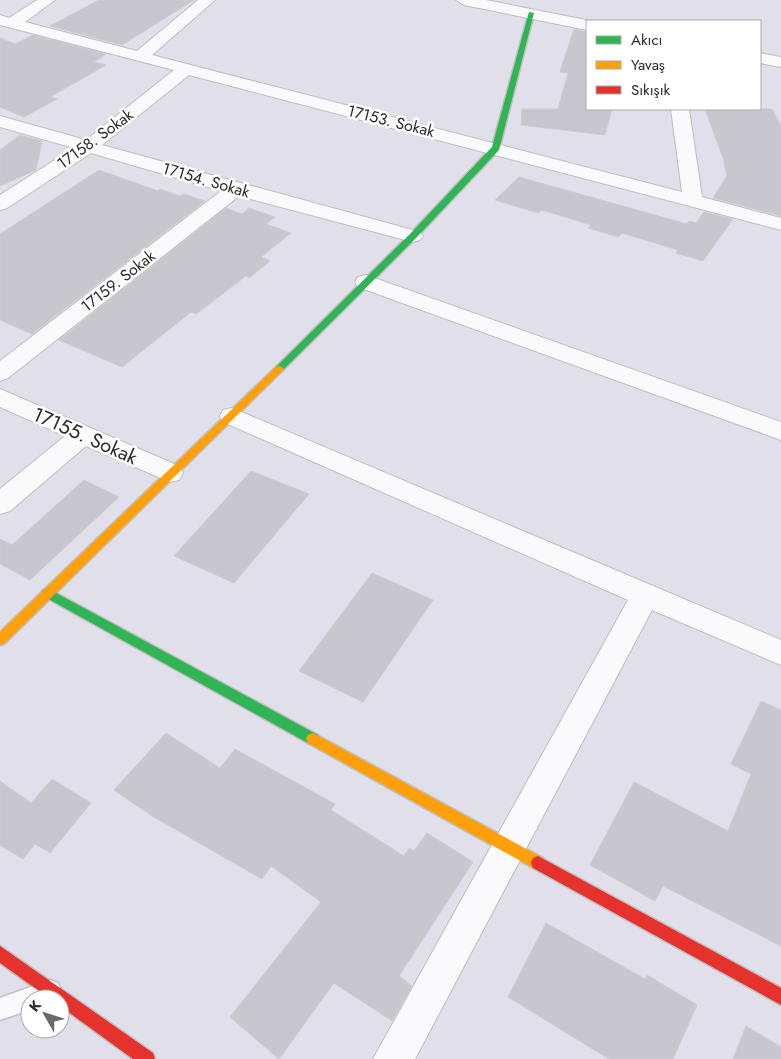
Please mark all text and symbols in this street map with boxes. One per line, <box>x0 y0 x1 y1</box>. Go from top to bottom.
legend <box>586 20 761 110</box>
text: Akıcı <box>631 29 662 51</box>
text: Yavaş <box>631 54 665 76</box>
text: Sıkışık <box>631 79 671 101</box>
street label: 17153. Sokak <box>345 99 438 143</box>
street label: 17158. Sokak <box>52 103 139 175</box>
street label: 17154. Sokak <box>160 157 253 204</box>
street label: 17159. Sokak <box>76 244 161 317</box>
street label: 17155. Sokak <box>28 400 142 472</box>
north arrow <box>20 989 70 1039</box>
text: K <box>24 996 46 1016</box>

